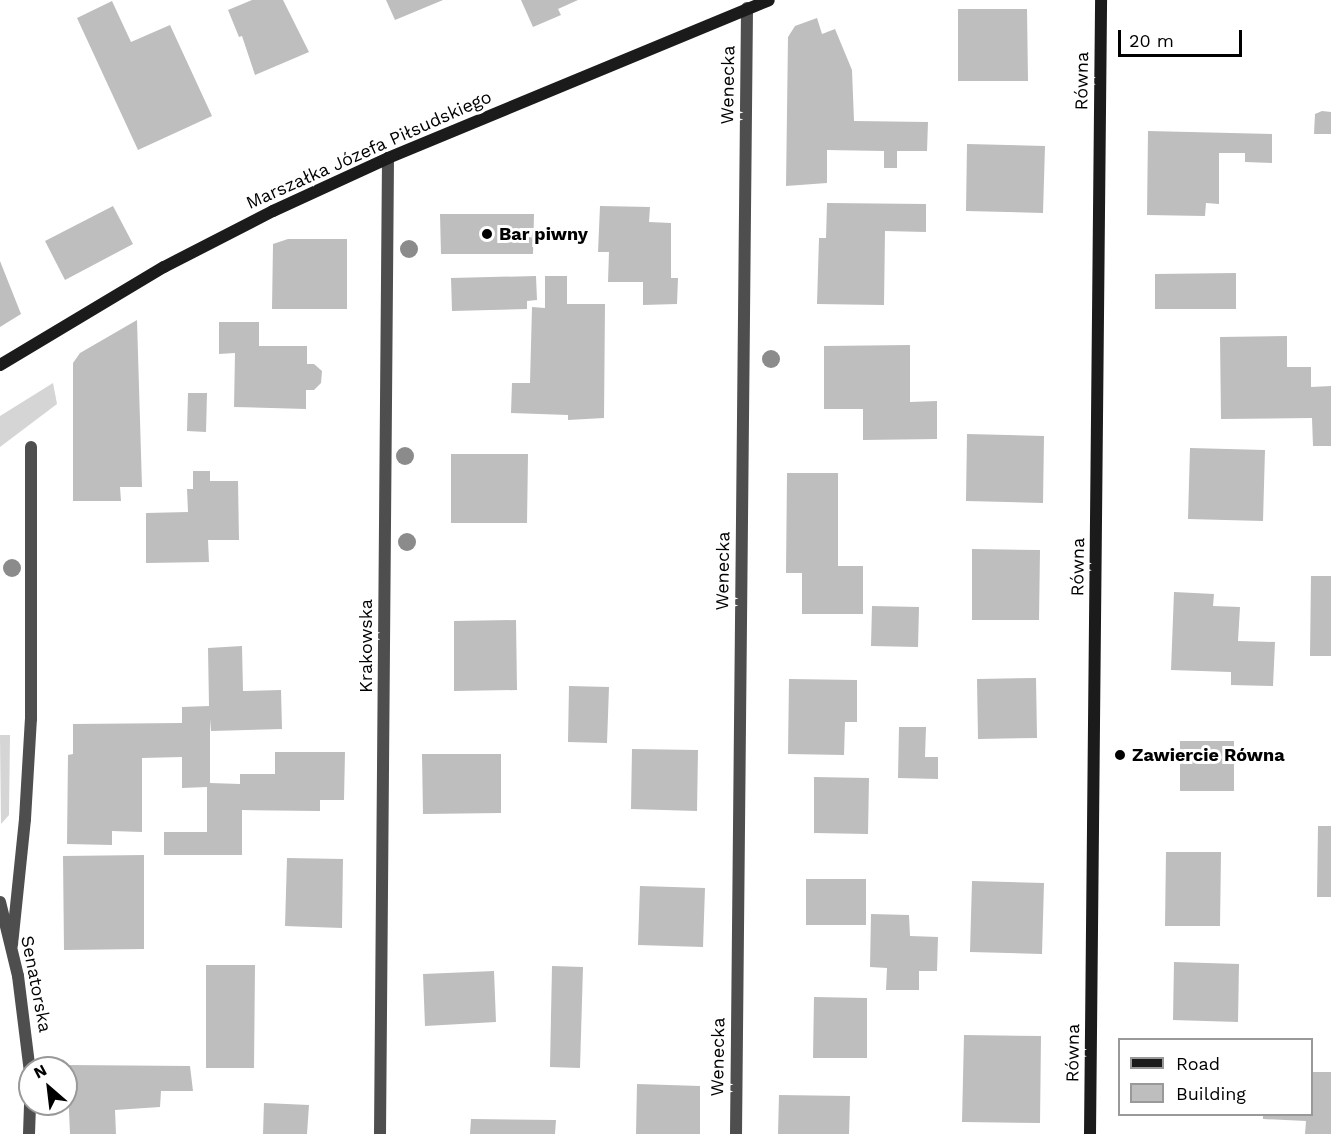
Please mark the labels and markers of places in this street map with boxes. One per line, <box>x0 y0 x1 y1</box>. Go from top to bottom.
place label: Bar piwny <box>499 223 588 245</box>
marker: Bar piwny <box>480 227 494 241</box>
place label: Zawiercie Równa <box>1132 744 1285 766</box>
marker: Zawiercie Równa <box>1113 748 1127 762</box>

